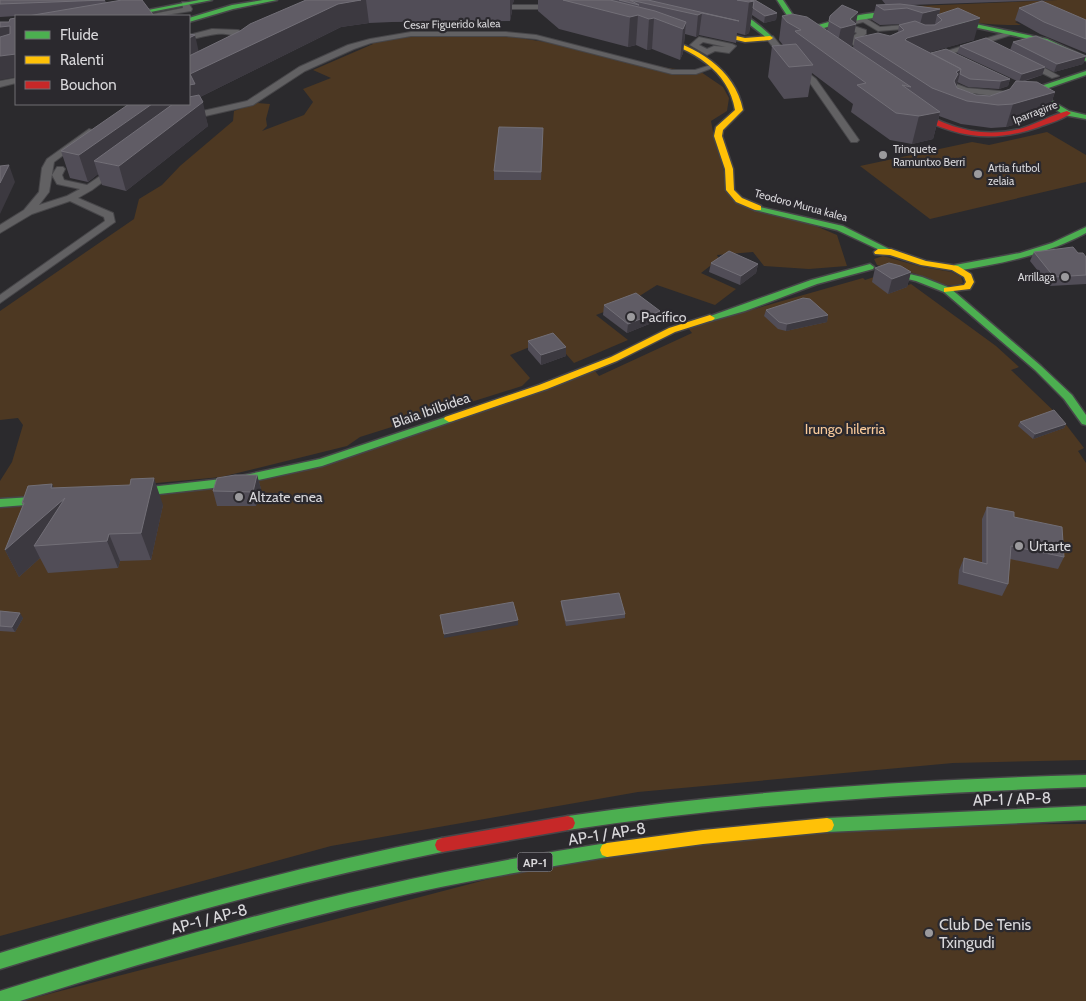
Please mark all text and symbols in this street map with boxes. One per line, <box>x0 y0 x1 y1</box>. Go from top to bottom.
legend <box>15 15 190 105</box>
street label: Cesar Figuerido kalea <box>403 16 501 32</box>
text: Fluide <box>60 26 99 44</box>
text: Ralenti <box>60 51 104 69</box>
text: Bouchon <box>60 76 117 94</box>
street label: Iparragirre <box>1011 97 1060 127</box>
place label: Trinquete Ramuntxo Berri <box>893 142 965 169</box>
marker: Trinquete Ramuntxo Berri <box>877 149 889 161</box>
place label: Artia futbol zelaia <box>988 161 1040 188</box>
marker: Artia futbol zelaia <box>972 168 984 180</box>
street label: Teodoro Murua kalea <box>753 186 850 224</box>
place label: Arrillaga <box>1018 270 1056 284</box>
marker: Arrillaga <box>1059 271 1071 283</box>
place label: Pacífico <box>641 308 687 326</box>
marker: Pacífico <box>625 311 637 323</box>
street label: Blaia Ibilbidea <box>390 388 472 432</box>
park label: Irungo hilerria <box>805 420 885 438</box>
place label: Altzate enea <box>249 488 323 506</box>
marker: Altzate enea <box>233 491 245 503</box>
place label: Urtarte <box>1029 537 1071 555</box>
marker: Urtarte <box>1013 540 1025 552</box>
street label: AP-1 / AP-8 <box>972 788 1052 810</box>
street label: AP-1 / AP-8 <box>567 818 647 850</box>
road number: AP-1 <box>518 852 552 872</box>
street label: AP-1 / AP-8 <box>169 900 249 938</box>
place label: Club De Tenis Txingudi <box>939 915 1032 952</box>
marker: Club De Tenis Txingudi <box>923 927 935 939</box>

